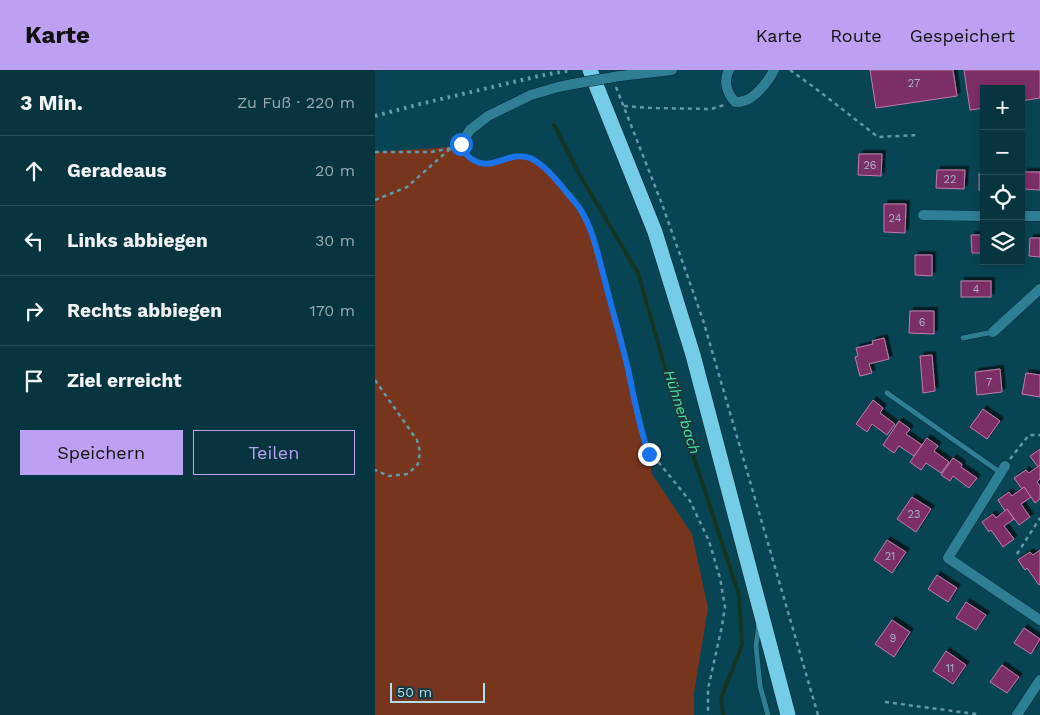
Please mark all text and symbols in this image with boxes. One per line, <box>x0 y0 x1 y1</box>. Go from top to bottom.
text: Karte <box>25 21 90 49</box>
text: Karte <box>756 25 802 46</box>
text: Route <box>830 25 882 46</box>
text: Gespeichert <box>910 25 1015 46</box>
house number: 27 <box>908 77 920 90</box>
map controls <box>980 85 1025 265</box>
button: + <box>980 85 1025 130</box>
text: 3 Min. <box>20 90 83 115</box>
text: Zu Fuß · 220 m <box>237 93 355 112</box>
button: − <box>980 130 1025 175</box>
route start <box>450 133 473 156</box>
icon: ahead <box>20 157 48 185</box>
text: Geradeaus <box>67 159 167 182</box>
house number: 26 <box>863 159 877 172</box>
text: 20 m <box>315 161 355 180</box>
house number: 22 <box>944 173 956 186</box>
button: locate <box>980 175 1025 220</box>
house number: 24 <box>889 212 902 225</box>
button: layers <box>980 220 1025 265</box>
icon: left <box>20 227 48 255</box>
text: Links abbiegen <box>67 229 208 252</box>
text: 30 m <box>315 231 355 250</box>
house number: 4 <box>973 283 980 296</box>
icon: right <box>20 297 48 325</box>
text: Rechts abbiegen <box>67 299 222 322</box>
text: 170 m <box>309 301 355 320</box>
house number: 6 <box>919 316 926 329</box>
icon: arrive <box>20 367 48 395</box>
water label: Hühnerbach <box>660 368 704 456</box>
text: Ziel erreicht <box>67 369 182 392</box>
house number: 7 <box>986 376 992 389</box>
button: Speichern <box>20 430 183 475</box>
button: Teilen <box>193 430 355 475</box>
route end <box>638 443 661 466</box>
house number: 23 <box>908 508 920 521</box>
house number: 21 <box>885 550 895 563</box>
house number: 9 <box>890 632 897 645</box>
house number: 11 <box>946 662 954 675</box>
scale bar <box>390 680 485 703</box>
text: 50 m <box>397 684 432 700</box>

